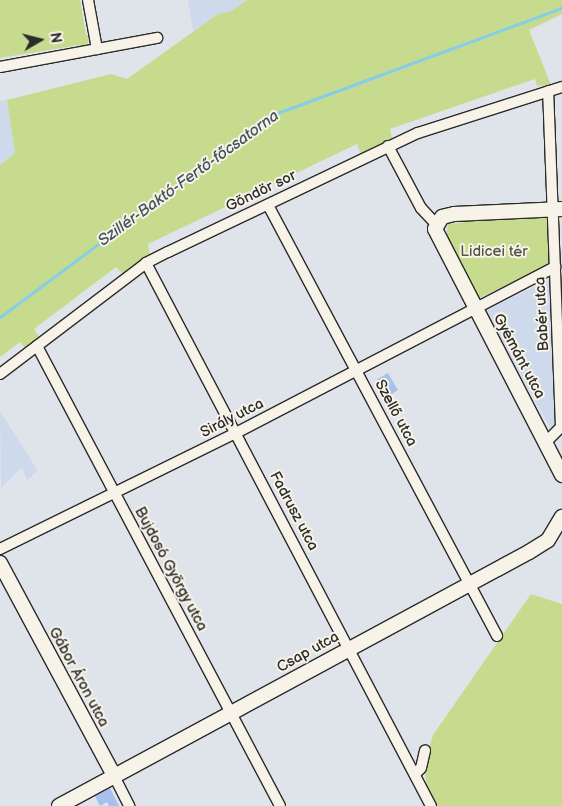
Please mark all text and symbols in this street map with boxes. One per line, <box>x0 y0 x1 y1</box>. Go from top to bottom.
north arrow <box>15 15 65 65</box>
text: N <box>46 31 64 44</box>
water label: Szillér-Baktó-Fertő-főcsatorna <box>95 107 283 251</box>
street label: Göndör sor <box>223 166 299 216</box>
park label: Lidicei tér <box>460 243 528 261</box>
street label: Babér utca <box>531 276 553 352</box>
street label: Gyémánt utca <box>489 310 549 402</box>
street label: Szellő utca <box>371 377 421 449</box>
street label: Sirály utca <box>197 394 267 442</box>
street label: Fadrusz utca <box>266 468 322 554</box>
street label: Bujdosó György utca <box>130 503 212 635</box>
street label: Gábor Áron utca <box>45 624 113 730</box>
street label: Csap utca <box>274 628 342 676</box>

